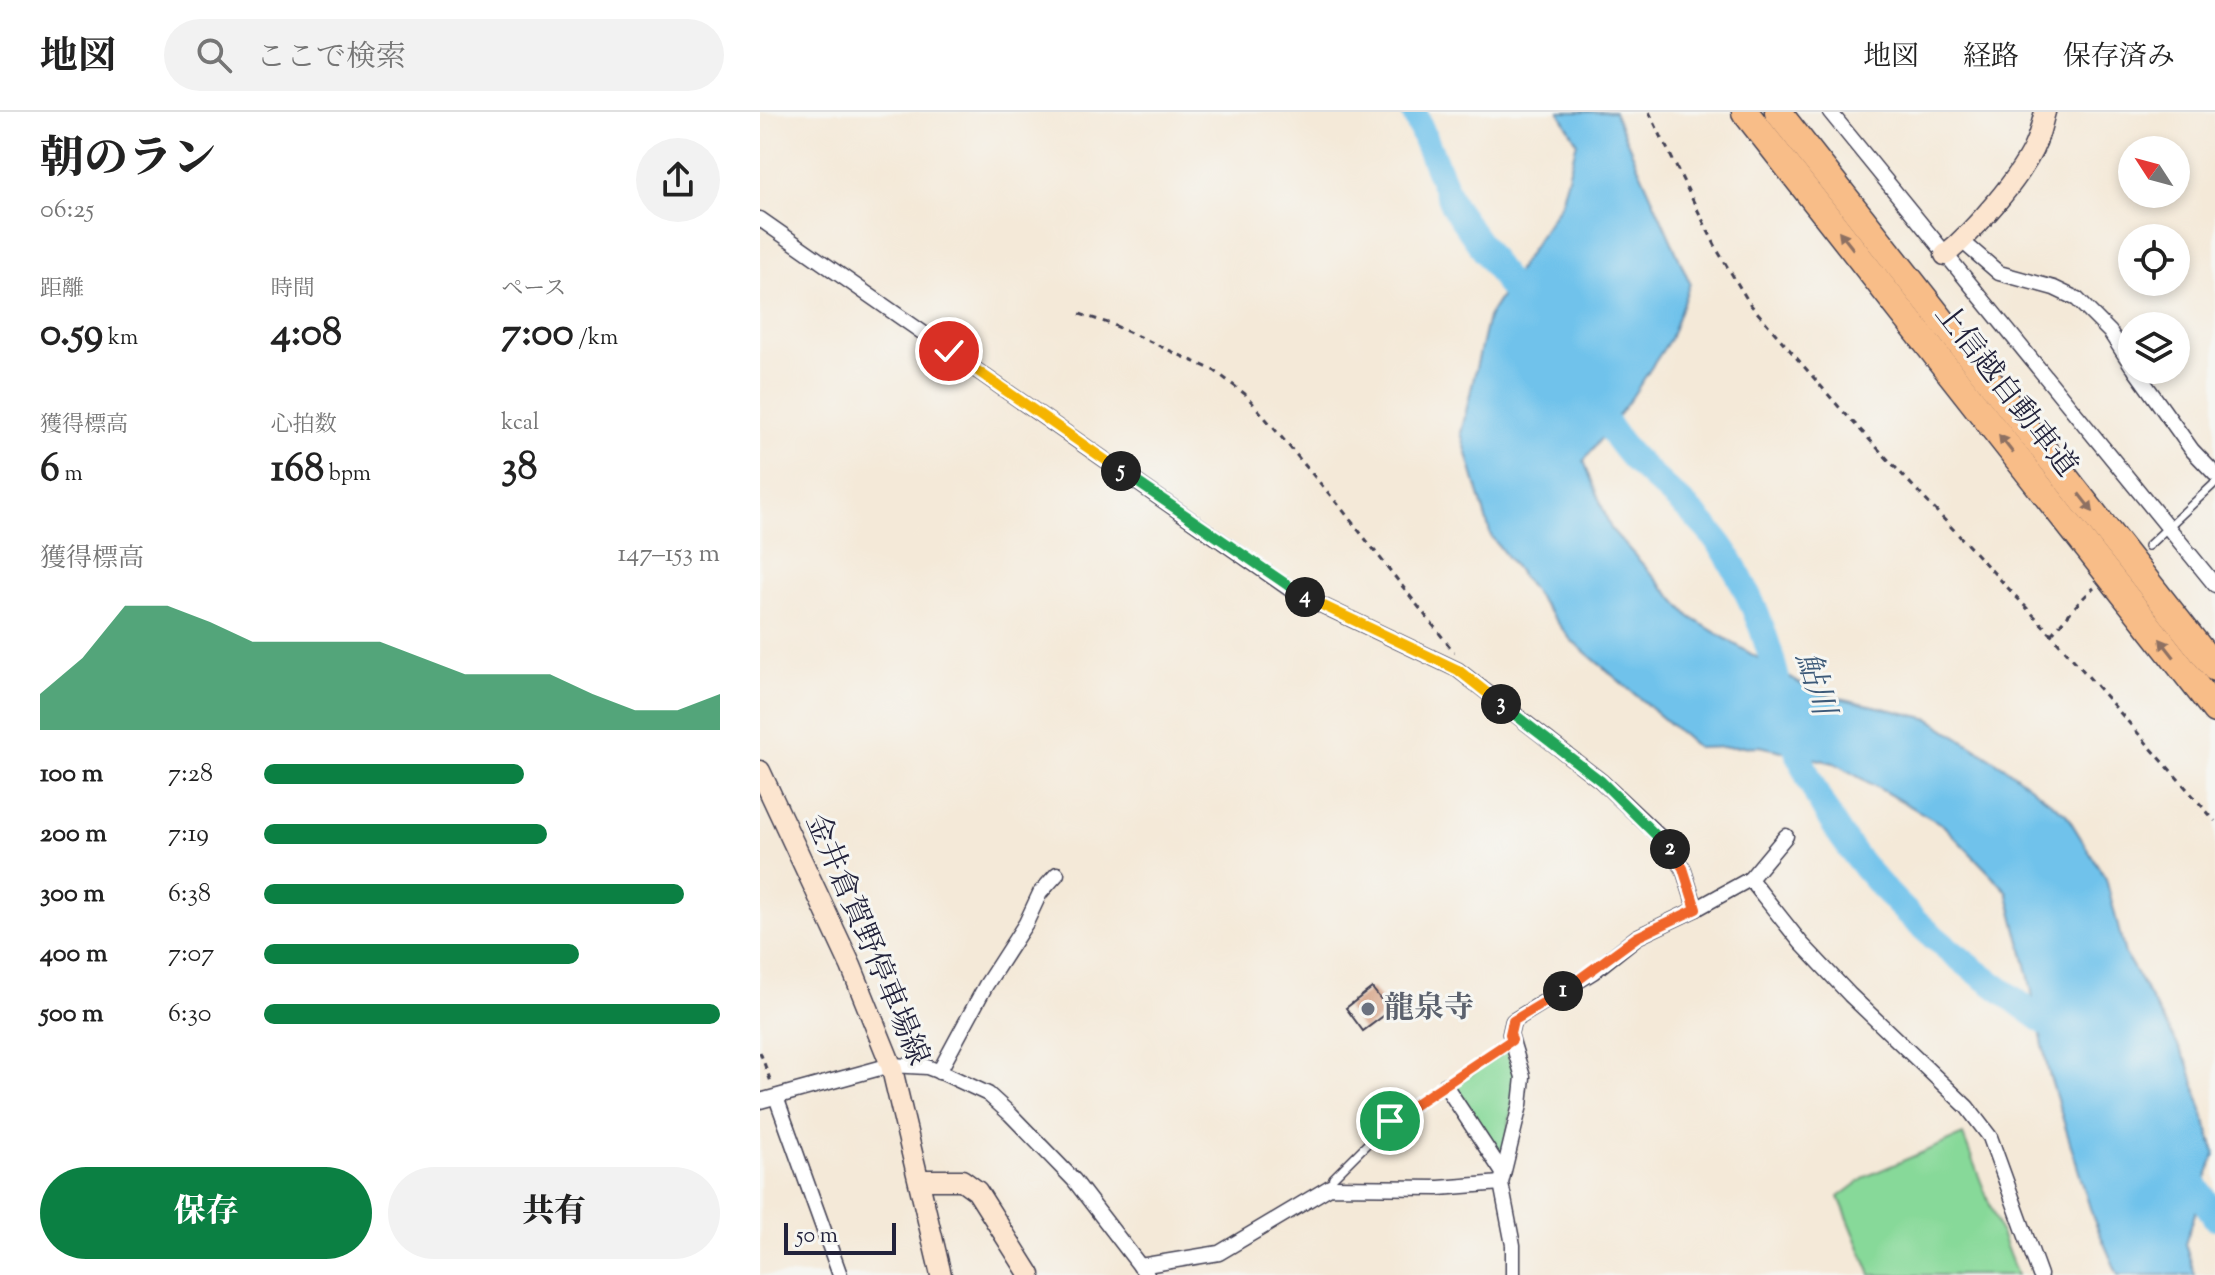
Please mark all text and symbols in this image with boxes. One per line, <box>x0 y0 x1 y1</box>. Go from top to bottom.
search box <box>164 19 724 91</box>
text: 地図 <box>40 32 116 86</box>
icon: search <box>192 33 236 77</box>
text: ここで検索 <box>256 37 406 80</box>
text: 地図 <box>1863 38 1919 78</box>
text: 経路 <box>1963 38 2019 78</box>
text: 保存済み <box>2063 38 2175 78</box>
text: 朝のラン <box>40 130 216 193</box>
north arrow <box>2118 136 2190 208</box>
map controls <box>2118 136 2190 384</box>
button: share <box>636 138 720 222</box>
text: 06:25 <box>40 192 94 229</box>
button: locate <box>2118 224 2190 296</box>
one-way arrow <box>1838 230 1854 250</box>
text: 距離 <box>40 274 84 306</box>
text: 時間 <box>271 274 315 306</box>
text: ペース <box>501 274 566 306</box>
street label: 上信越自動車道 <box>1923 295 2087 487</box>
text: 0.59 <box>40 306 103 363</box>
text: 4:08 <box>271 306 342 363</box>
text: 7:00 <box>501 306 574 363</box>
button: layers <box>2118 312 2190 384</box>
pin <box>915 317 983 385</box>
text: km <box>103 323 138 355</box>
text: /km <box>574 323 618 355</box>
icon: check <box>927 329 971 373</box>
text: kcal <box>501 408 539 440</box>
text: 獲得標高 <box>40 410 128 442</box>
text: 心拍数 <box>271 410 337 442</box>
one-way arrow <box>1999 434 2015 454</box>
text: 38 <box>501 440 538 497</box>
text: 6 <box>40 442 60 499</box>
text: 168 <box>271 442 324 499</box>
pin: 5 <box>1101 451 1141 491</box>
text: 5 <box>1117 455 1125 487</box>
text: m <box>60 459 83 491</box>
text: bpm <box>324 459 371 491</box>
one-way arrow <box>2077 493 2093 513</box>
text: 147–153 m <box>618 536 720 573</box>
text: 獲得標高 <box>40 541 144 578</box>
pin: 4 <box>1285 577 1325 617</box>
text: 4 <box>1299 581 1311 613</box>
one-way arrow <box>2159 638 2176 658</box>
water label: 鮎川 <box>1783 647 1846 724</box>
pin: 3 <box>1481 684 1521 724</box>
text: 3 <box>1497 688 1505 720</box>
text: 100 m <box>40 756 103 793</box>
text: 7:28 <box>168 756 213 793</box>
street label: 金井倉賀野停車場線 <box>793 807 939 1073</box>
text: 200 m <box>40 816 107 853</box>
text: 7:19 <box>168 816 209 853</box>
pin: 2 <box>1650 829 1690 869</box>
text: 2 <box>1665 833 1675 865</box>
text: 300 m <box>40 876 105 913</box>
text: 6:38 <box>168 876 211 913</box>
text: 400 m <box>40 936 107 973</box>
text: 7:07 <box>168 936 214 973</box>
pin: 1 <box>1543 971 1583 1011</box>
text: 1 <box>1559 975 1567 1007</box>
place label: 龍泉寺 <box>1384 988 1474 1031</box>
text: 500 m <box>40 996 103 1033</box>
text: 6:30 <box>168 996 211 1033</box>
marker: 龍泉寺 <box>1359 1000 1377 1018</box>
pin <box>1356 1087 1424 1155</box>
icon: arrive <box>1368 1099 1412 1143</box>
button: 保存 <box>40 1167 372 1259</box>
button: 共有 <box>388 1167 720 1259</box>
scale bar <box>784 1219 896 1255</box>
text: 50 m <box>796 1221 838 1253</box>

